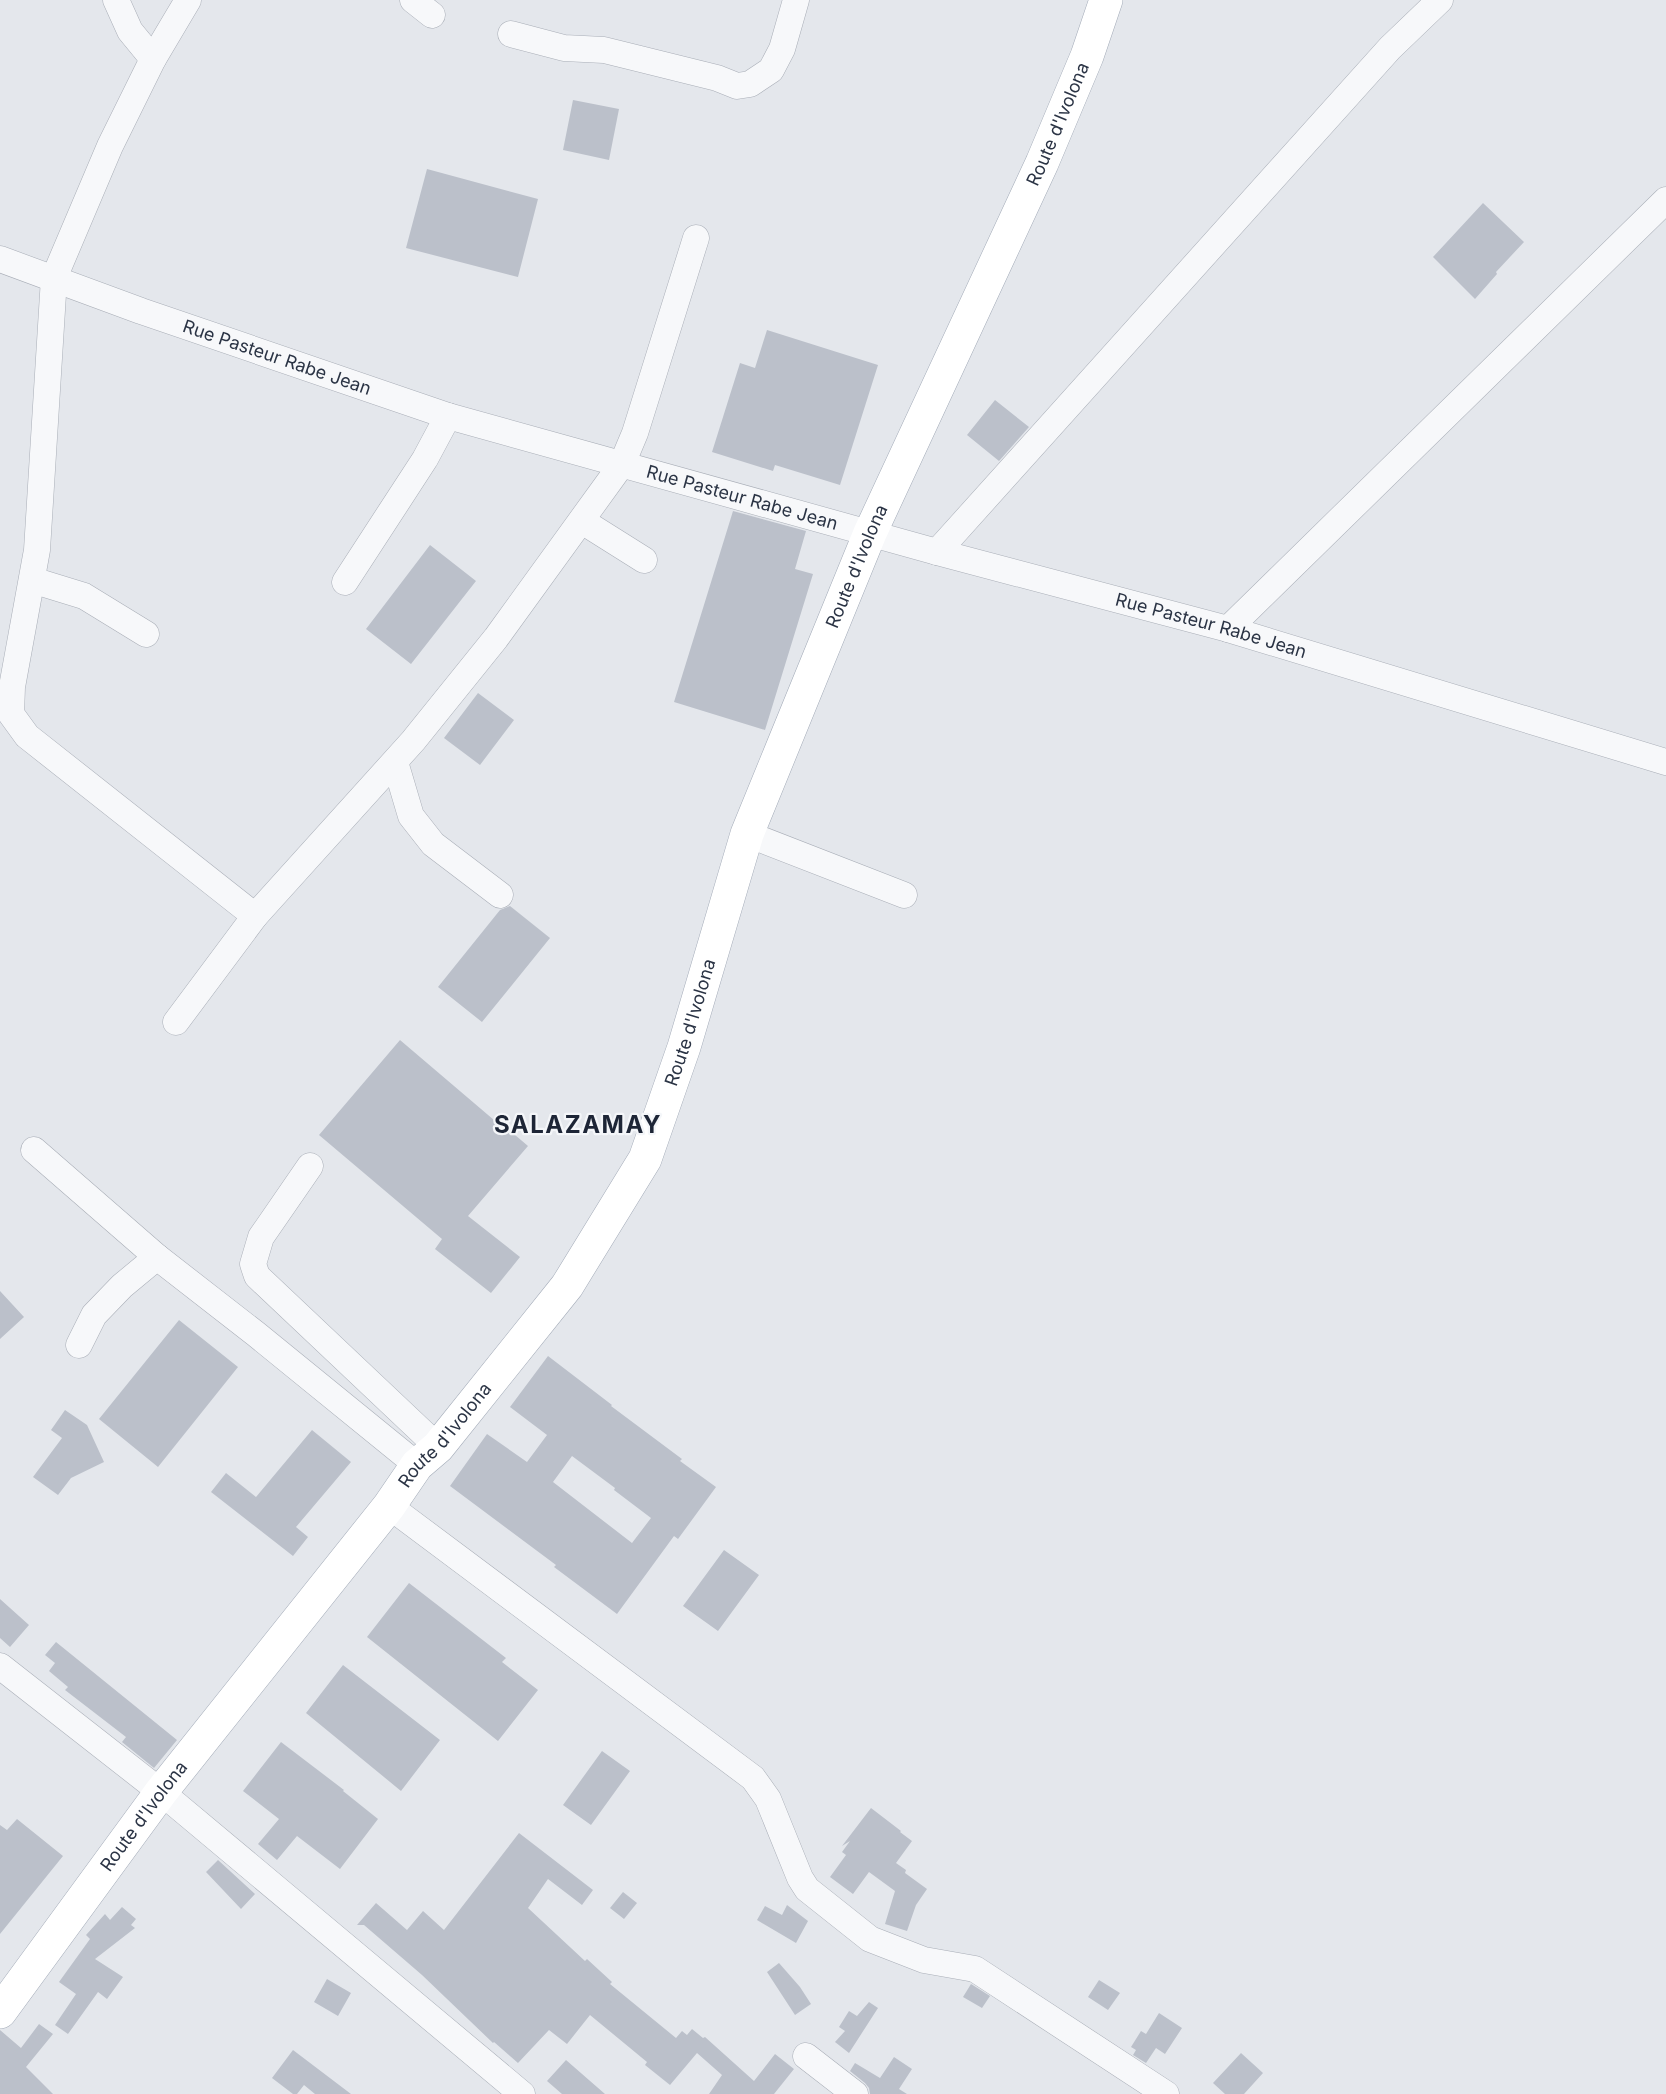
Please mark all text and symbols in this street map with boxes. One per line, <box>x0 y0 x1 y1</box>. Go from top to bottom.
street label: Route d'Ivolona <box>1022 59 1093 189</box>
street label: Rue Pasteur Rabe Jean <box>180 315 374 399</box>
street label: Rue Pasteur Rabe Jean <box>644 461 840 534</box>
street label: Route d'Ivolona <box>821 501 892 631</box>
street label: Rue Pasteur Rabe Jean <box>1113 589 1309 662</box>
street label: Route d'Ivolona <box>660 956 719 1089</box>
district label: SALAZAMAY <box>494 1110 662 1139</box>
street label: Route d'Ivolona <box>394 1378 495 1491</box>
street label: Route d'Ivolona <box>96 1757 191 1875</box>

